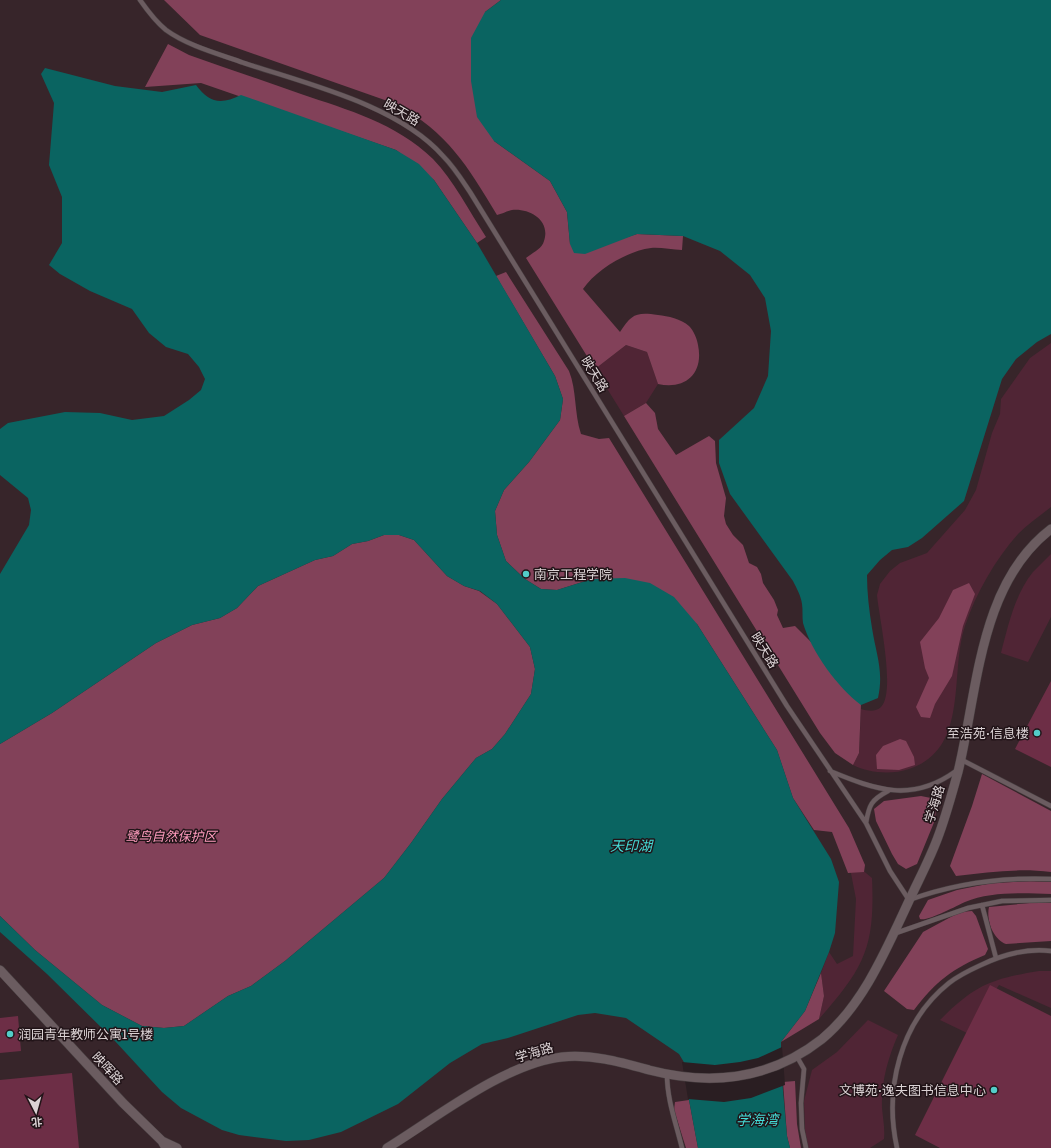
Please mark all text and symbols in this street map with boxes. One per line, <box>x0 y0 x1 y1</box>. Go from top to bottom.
street label: 映天路 <box>381 94 424 130</box>
street label: 映天路 <box>577 352 614 395</box>
place label: 南京工程学院 <box>534 564 612 583</box>
marker: 南京工程学院 <box>521 569 531 579</box>
street label: 映天路 <box>747 628 784 671</box>
place label: 至浩苑·信息楼 <box>947 723 1029 742</box>
marker: 至浩苑·信息楼 <box>1032 728 1042 738</box>
street label: 学海路 <box>919 782 948 825</box>
park label: 鹭鸟自然保护区 <box>125 826 218 845</box>
water label: 天印湖 <box>610 835 654 855</box>
place label: 润园青年教师公寓1号楼 <box>18 1024 153 1043</box>
marker: 润园青年教师公寓1号楼 <box>5 1029 15 1039</box>
street label: 学海路 <box>512 1037 555 1066</box>
street label: 映晖路 <box>88 1047 129 1088</box>
place label: 文博苑·逸夫图书信息中心 <box>839 1080 986 1099</box>
marker: 文博苑·逸夫图书信息中心 <box>989 1085 999 1095</box>
north arrow <box>16 1092 56 1132</box>
water label: 学海湾 <box>736 1109 780 1129</box>
text: 北 <box>31 1114 43 1131</box>

